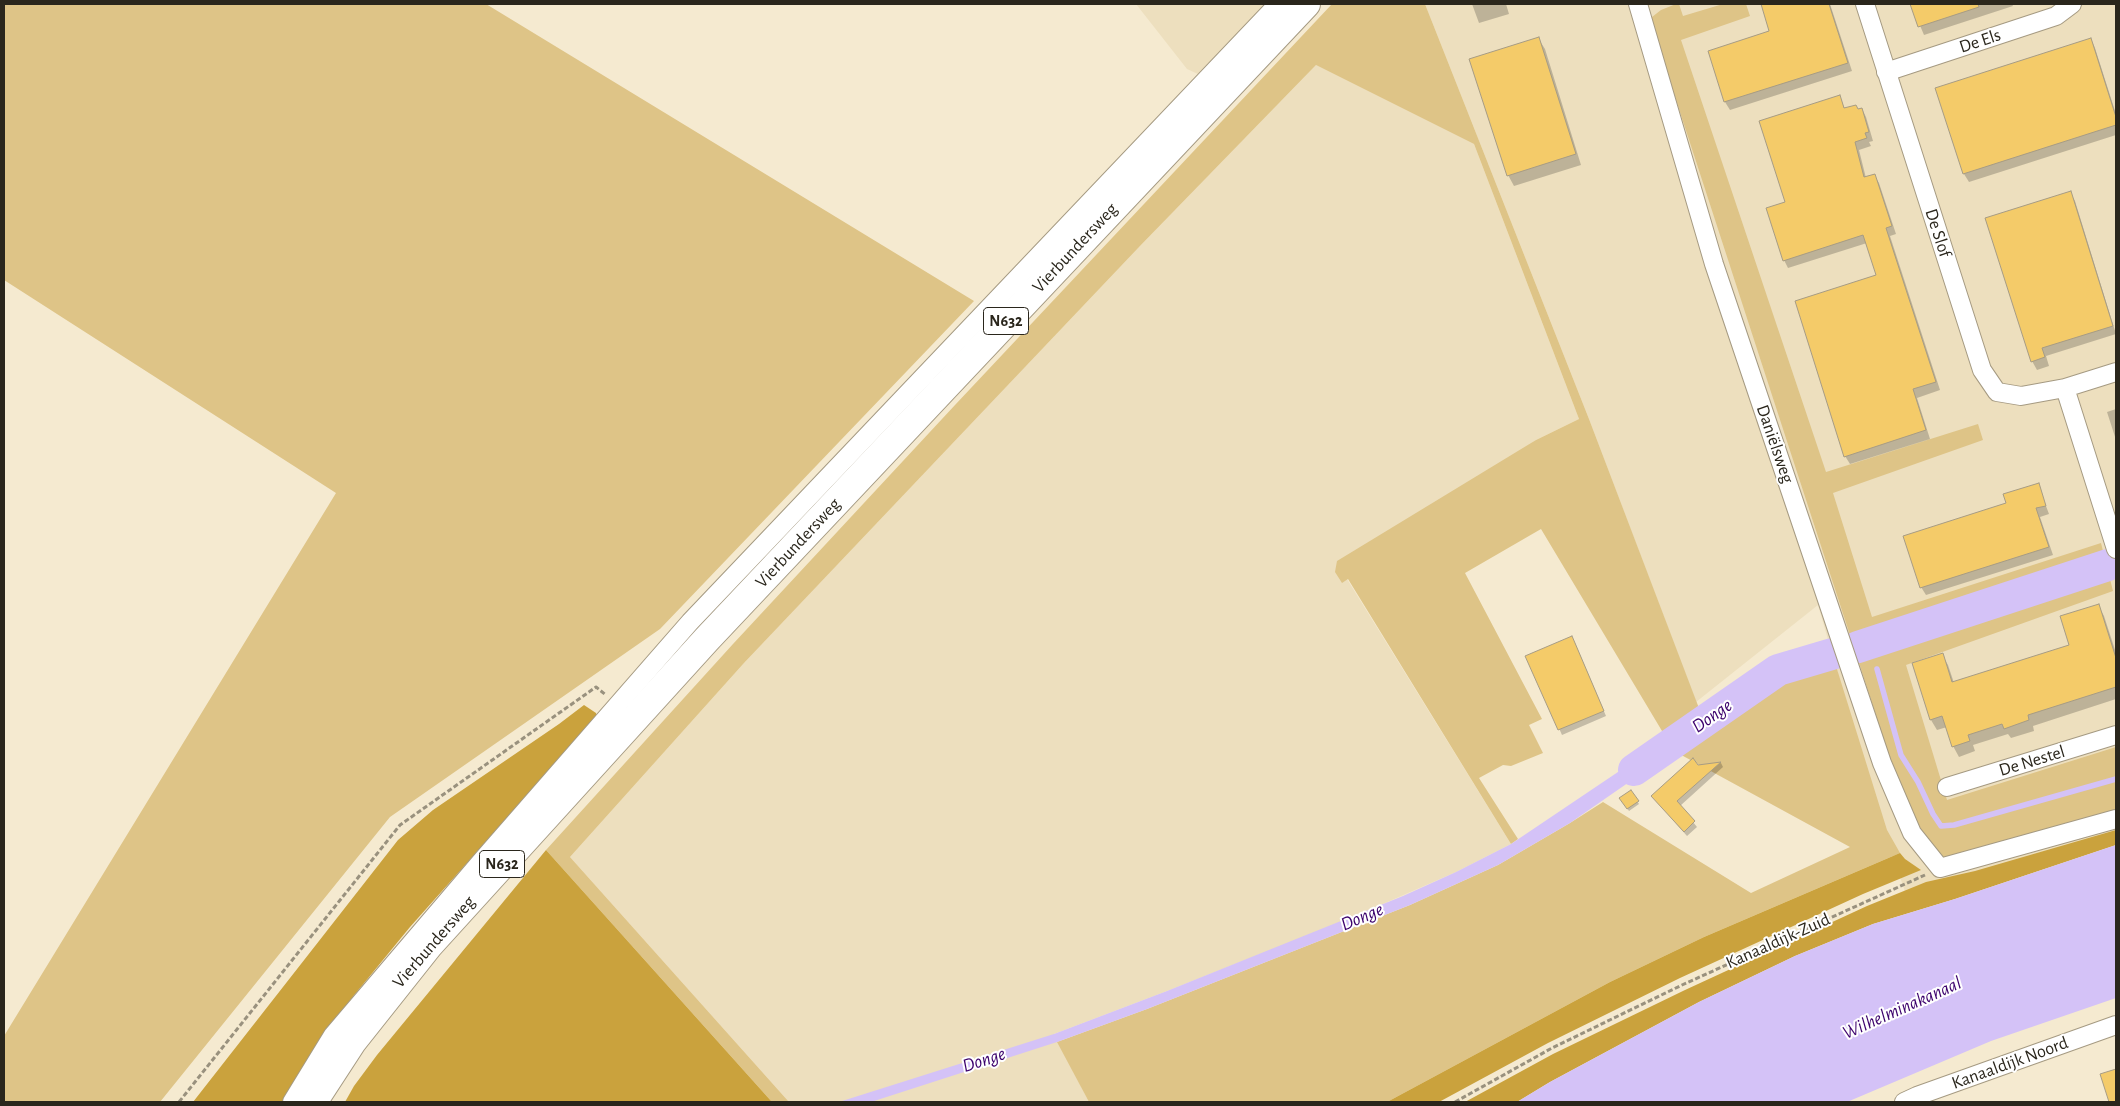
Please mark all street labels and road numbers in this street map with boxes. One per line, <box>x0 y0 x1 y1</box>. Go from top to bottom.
street label: De Els <box>1956 24 2004 58</box>
street label: Vierbundersweg <box>1028 199 1122 297</box>
street label: De Slof <box>1920 206 1956 260</box>
road number: N632 <box>984 308 1028 334</box>
street label: Daniëlsweg <box>1752 402 1798 486</box>
street label: Vierbundersweg <box>751 494 845 592</box>
street label: De Nestel <box>1996 741 2068 781</box>
road number: N632 <box>480 851 524 878</box>
street label: Vierbundersweg <box>388 892 480 992</box>
street label: Kanaaldijk-Zuid <box>1722 908 1834 974</box>
street label: Kanaaldijk Noord <box>1949 1032 2071 1094</box>

